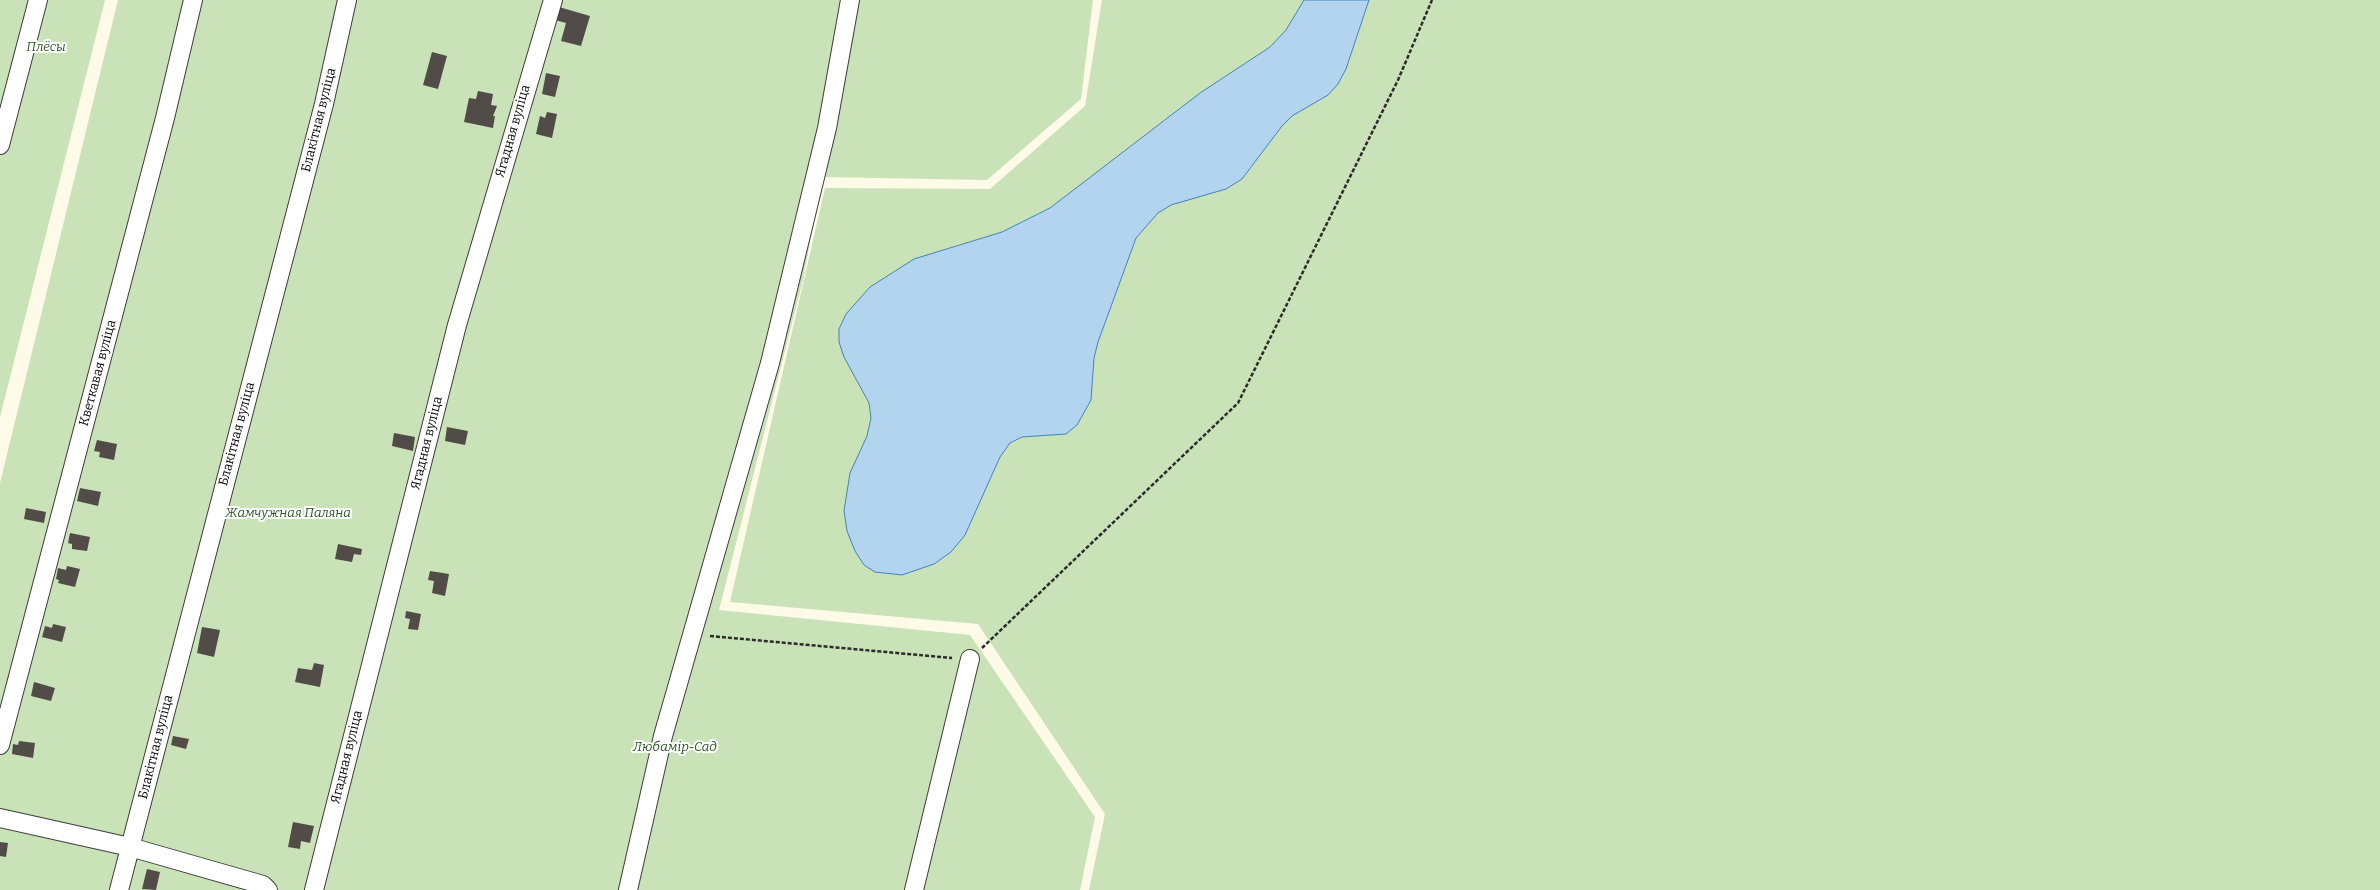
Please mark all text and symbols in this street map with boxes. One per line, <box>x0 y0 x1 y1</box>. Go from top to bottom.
park label: Плёсы <box>26 39 66 55</box>
street label: Блакітная вуліца <box>299 66 339 174</box>
street label: Ягадная вуліца <box>492 83 534 179</box>
street label: Кветкавая вуліца <box>76 318 120 428</box>
street label: Блакітная вуліца <box>216 380 258 488</box>
street label: Ягадная вуліца <box>408 395 446 491</box>
park label: Жамчужная Паляна <box>225 505 351 521</box>
street label: Блакітная вуліца <box>136 693 176 801</box>
street label: Ягадная вуліца <box>328 709 366 805</box>
park label: Любамір-Сад <box>633 739 717 755</box>

